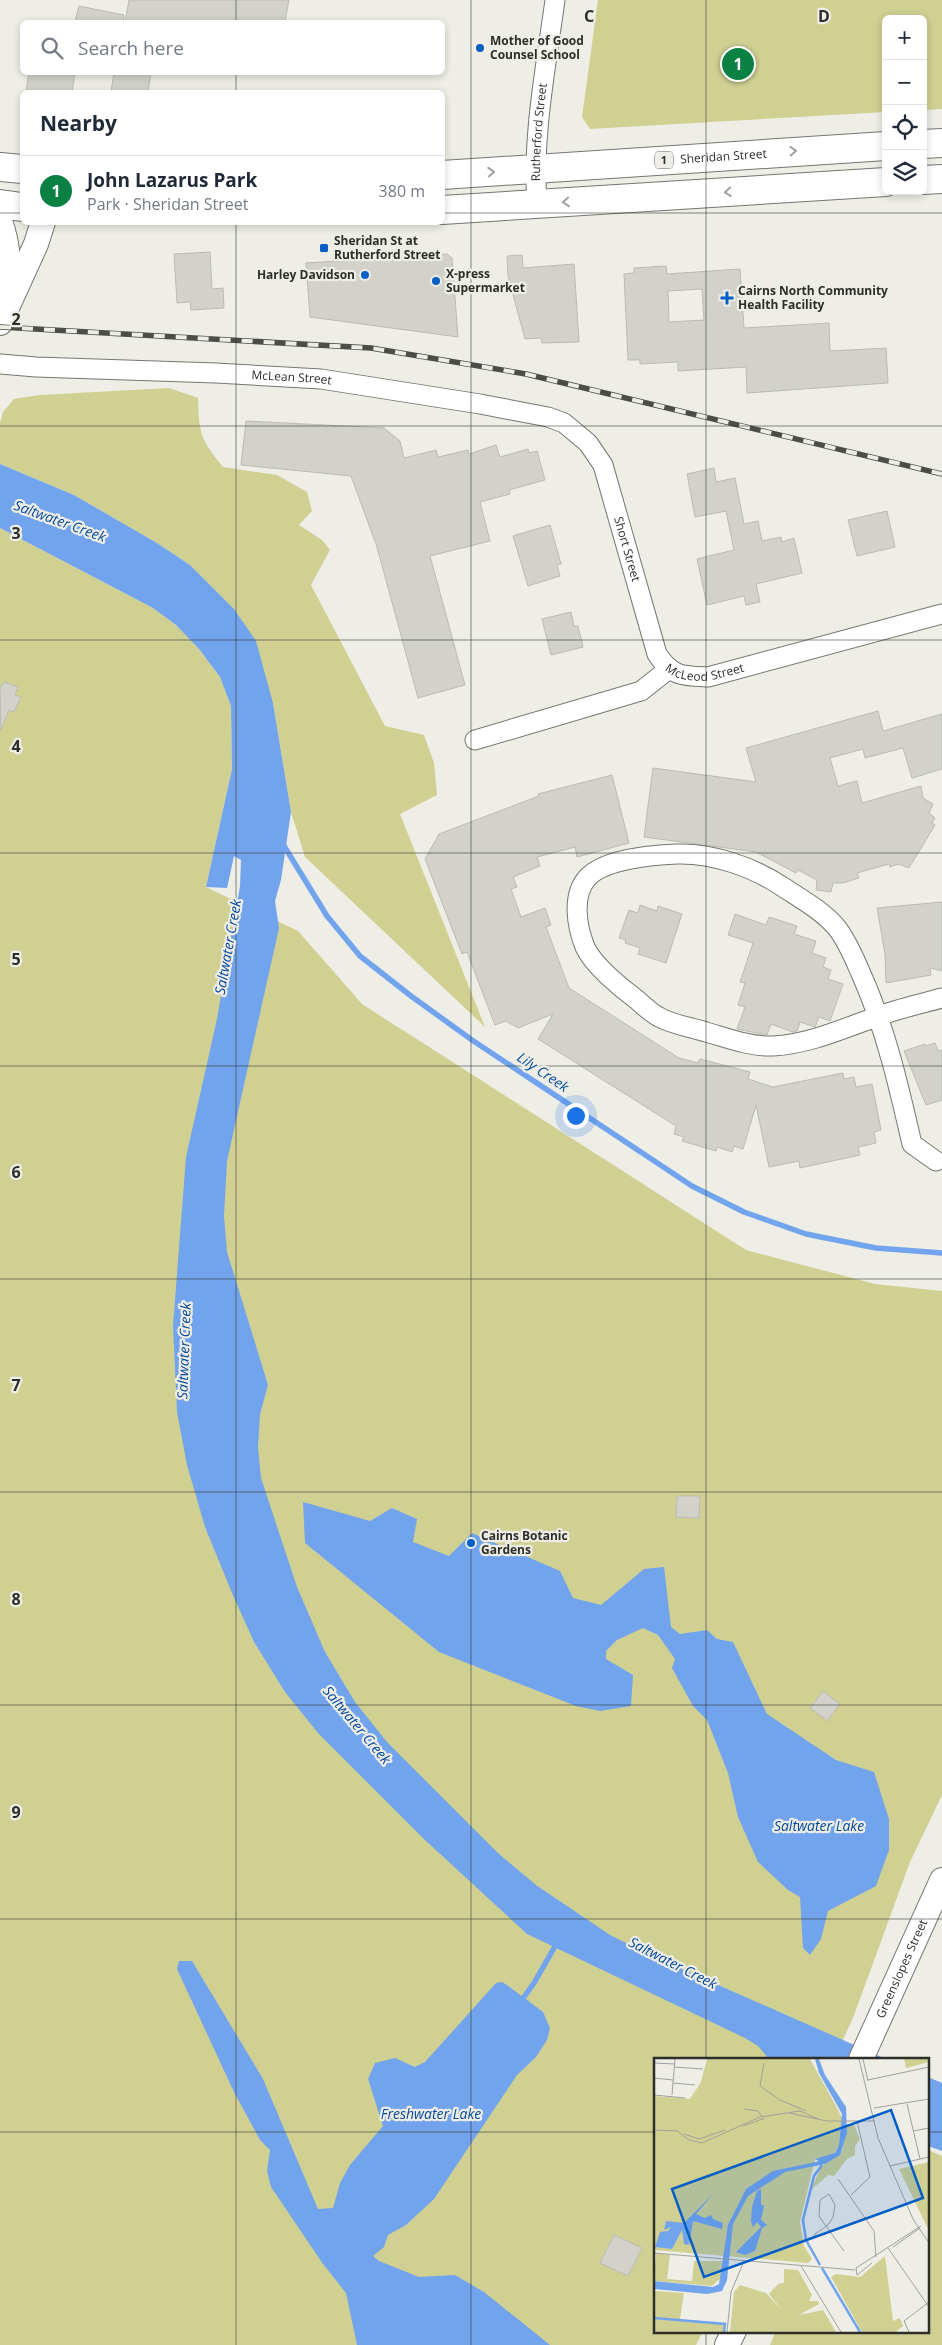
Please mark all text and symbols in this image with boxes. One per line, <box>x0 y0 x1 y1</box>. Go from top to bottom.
text: C <box>584 5 594 27</box>
text: D <box>818 5 830 27</box>
map controls <box>882 15 927 195</box>
button: + <box>882 15 927 60</box>
search box <box>20 20 445 75</box>
place label: Mother of Good Counsel School <box>490 32 584 63</box>
icon: search <box>38 34 66 62</box>
text: Search here <box>78 35 184 61</box>
marker: Mother of Good Counsel School <box>474 42 486 54</box>
pin: 1 <box>722 45 754 83</box>
button: − <box>882 60 927 105</box>
street label: Rutherford Street <box>527 82 551 181</box>
button: locate <box>882 105 927 150</box>
text: Nearby <box>40 109 117 137</box>
street label: Sheridan Street <box>680 145 767 167</box>
one-way arrow <box>789 146 797 157</box>
button: layers <box>882 150 927 195</box>
road number: 1 <box>655 152 673 168</box>
one-way arrow <box>487 166 495 177</box>
text: John Lazarus Park <box>87 167 257 193</box>
text: 1 <box>51 180 61 202</box>
text: 380 m <box>379 180 425 202</box>
one-way arrow <box>724 186 732 197</box>
text: Park · Sheridan Street <box>87 193 248 215</box>
one-way arrow <box>562 196 570 207</box>
place label: Sheridan St at Rutherford Street <box>334 232 440 263</box>
marker: Sheridan St at Rutherford Street <box>318 242 330 254</box>
place label: X-press Supermarket <box>446 265 525 296</box>
place label: Harley Davidson <box>257 266 355 283</box>
marker: Harley Davidson <box>359 269 371 281</box>
marker: X-press Supermarket <box>430 275 442 287</box>
place label: Cairns North Community Health Facility <box>738 282 888 313</box>
marker: Cairns North Community Health Facility <box>720 291 734 305</box>
text: 2 <box>11 308 21 330</box>
street label: McLean Street <box>251 366 333 389</box>
water label: Saltwater Creek <box>12 495 110 546</box>
street label: Short Street <box>610 514 645 584</box>
text: 3 <box>11 522 21 544</box>
street label: McLeod Street <box>662 659 746 685</box>
text: 4 <box>11 735 21 757</box>
water label: Saltwater Creek <box>210 897 245 996</box>
text: 5 <box>11 948 21 970</box>
water label: Lily Creek <box>514 1047 574 1096</box>
your location <box>563 1103 589 1129</box>
text: 6 <box>11 1161 21 1183</box>
water label: Saltwater Creek <box>172 1301 195 1399</box>
text: 7 <box>11 1374 21 1396</box>
place label: Cairns Botanic Gardens <box>481 1527 568 1558</box>
marker: Cairns Botanic Gardens <box>465 1537 477 1549</box>
text: 8 <box>11 1588 21 1610</box>
water label: Saltwater Creek <box>319 1682 396 1769</box>
text: 9 <box>11 1801 21 1823</box>
water label: Saltwater Lake <box>774 1816 864 1835</box>
street label: Greenslopes Street <box>872 1916 931 2021</box>
water label: Saltwater Creek <box>626 1932 721 1993</box>
inset map <box>654 2058 930 2332</box>
water label: Freshwater Lake <box>381 2104 481 2123</box>

